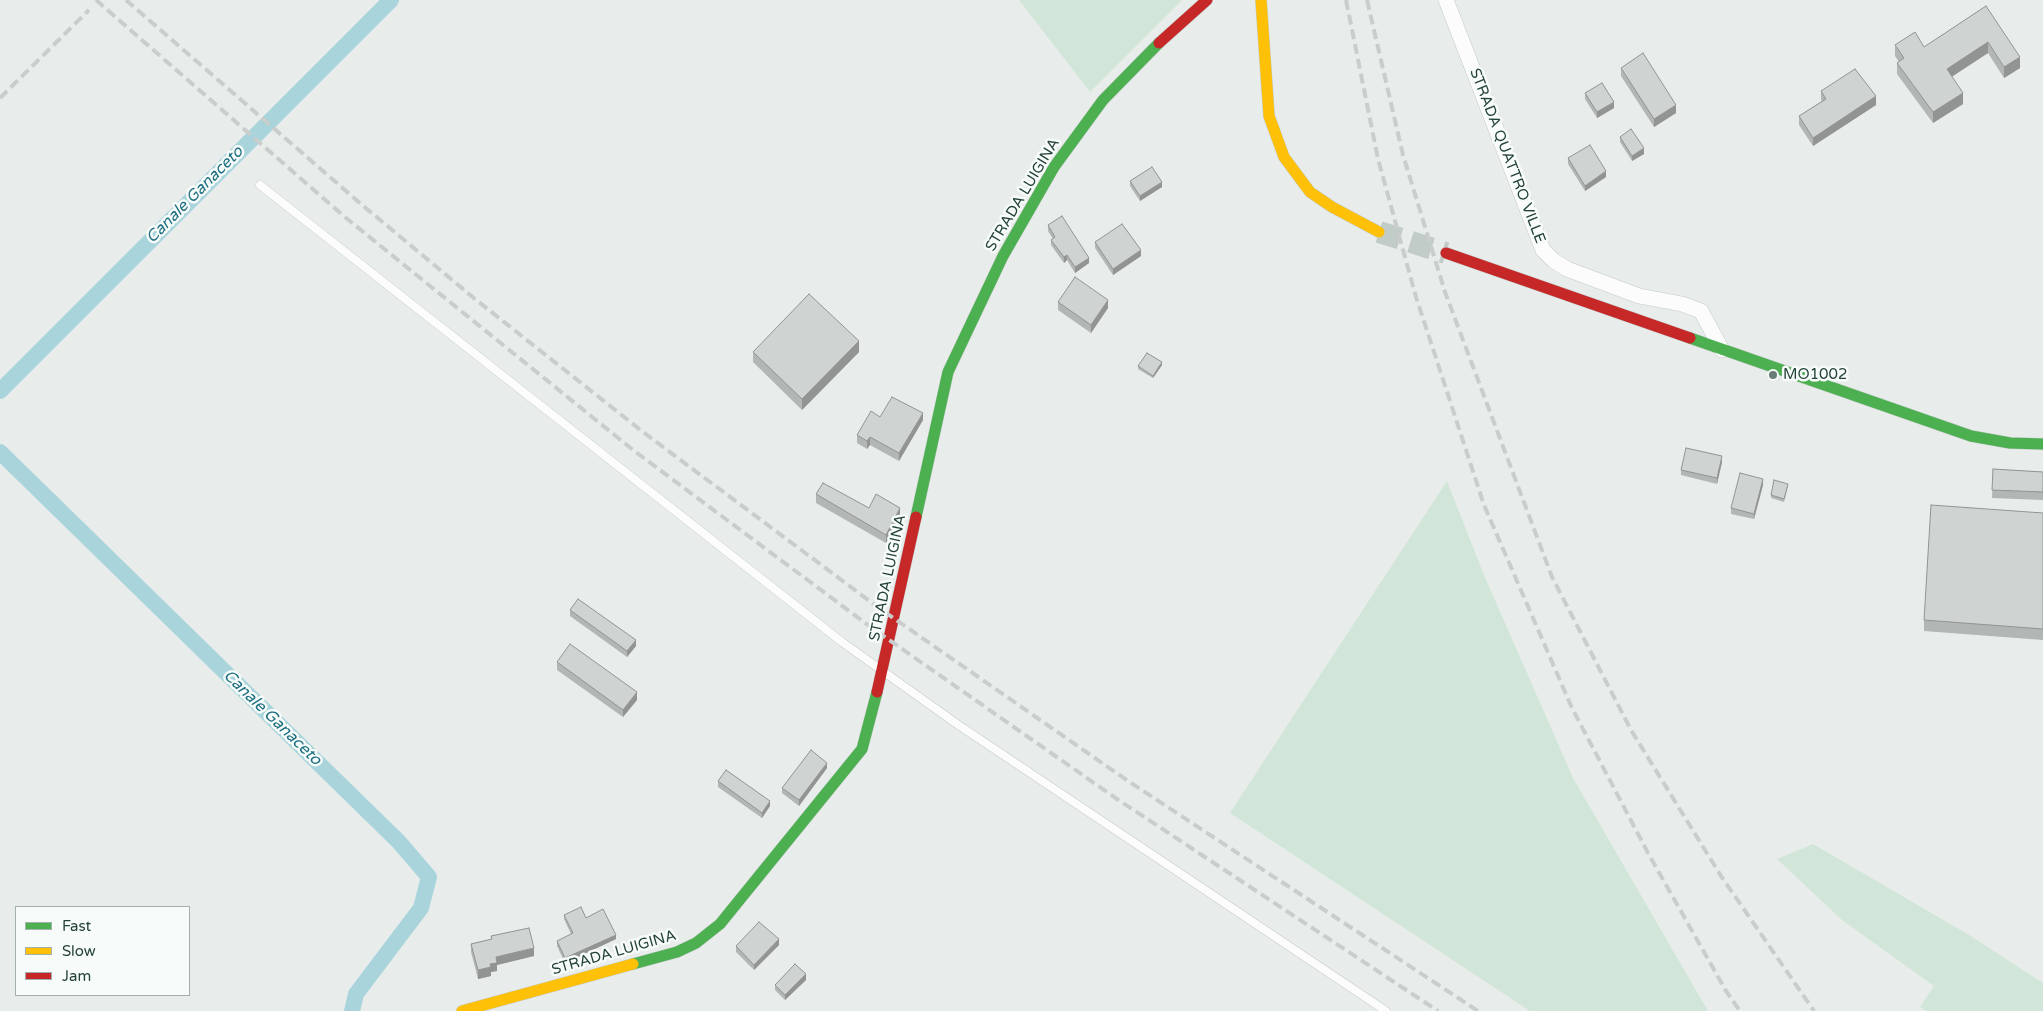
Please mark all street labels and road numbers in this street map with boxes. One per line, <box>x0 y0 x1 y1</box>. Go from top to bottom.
street label: STRADA QUATTRO VILLE <box>1465 66 1549 246</box>
street label: STRADA LUIGINA <box>982 135 1064 255</box>
street label: STRADA LUIGINA <box>866 513 910 643</box>
street label: STRADA LUIGINA <box>550 927 678 979</box>

